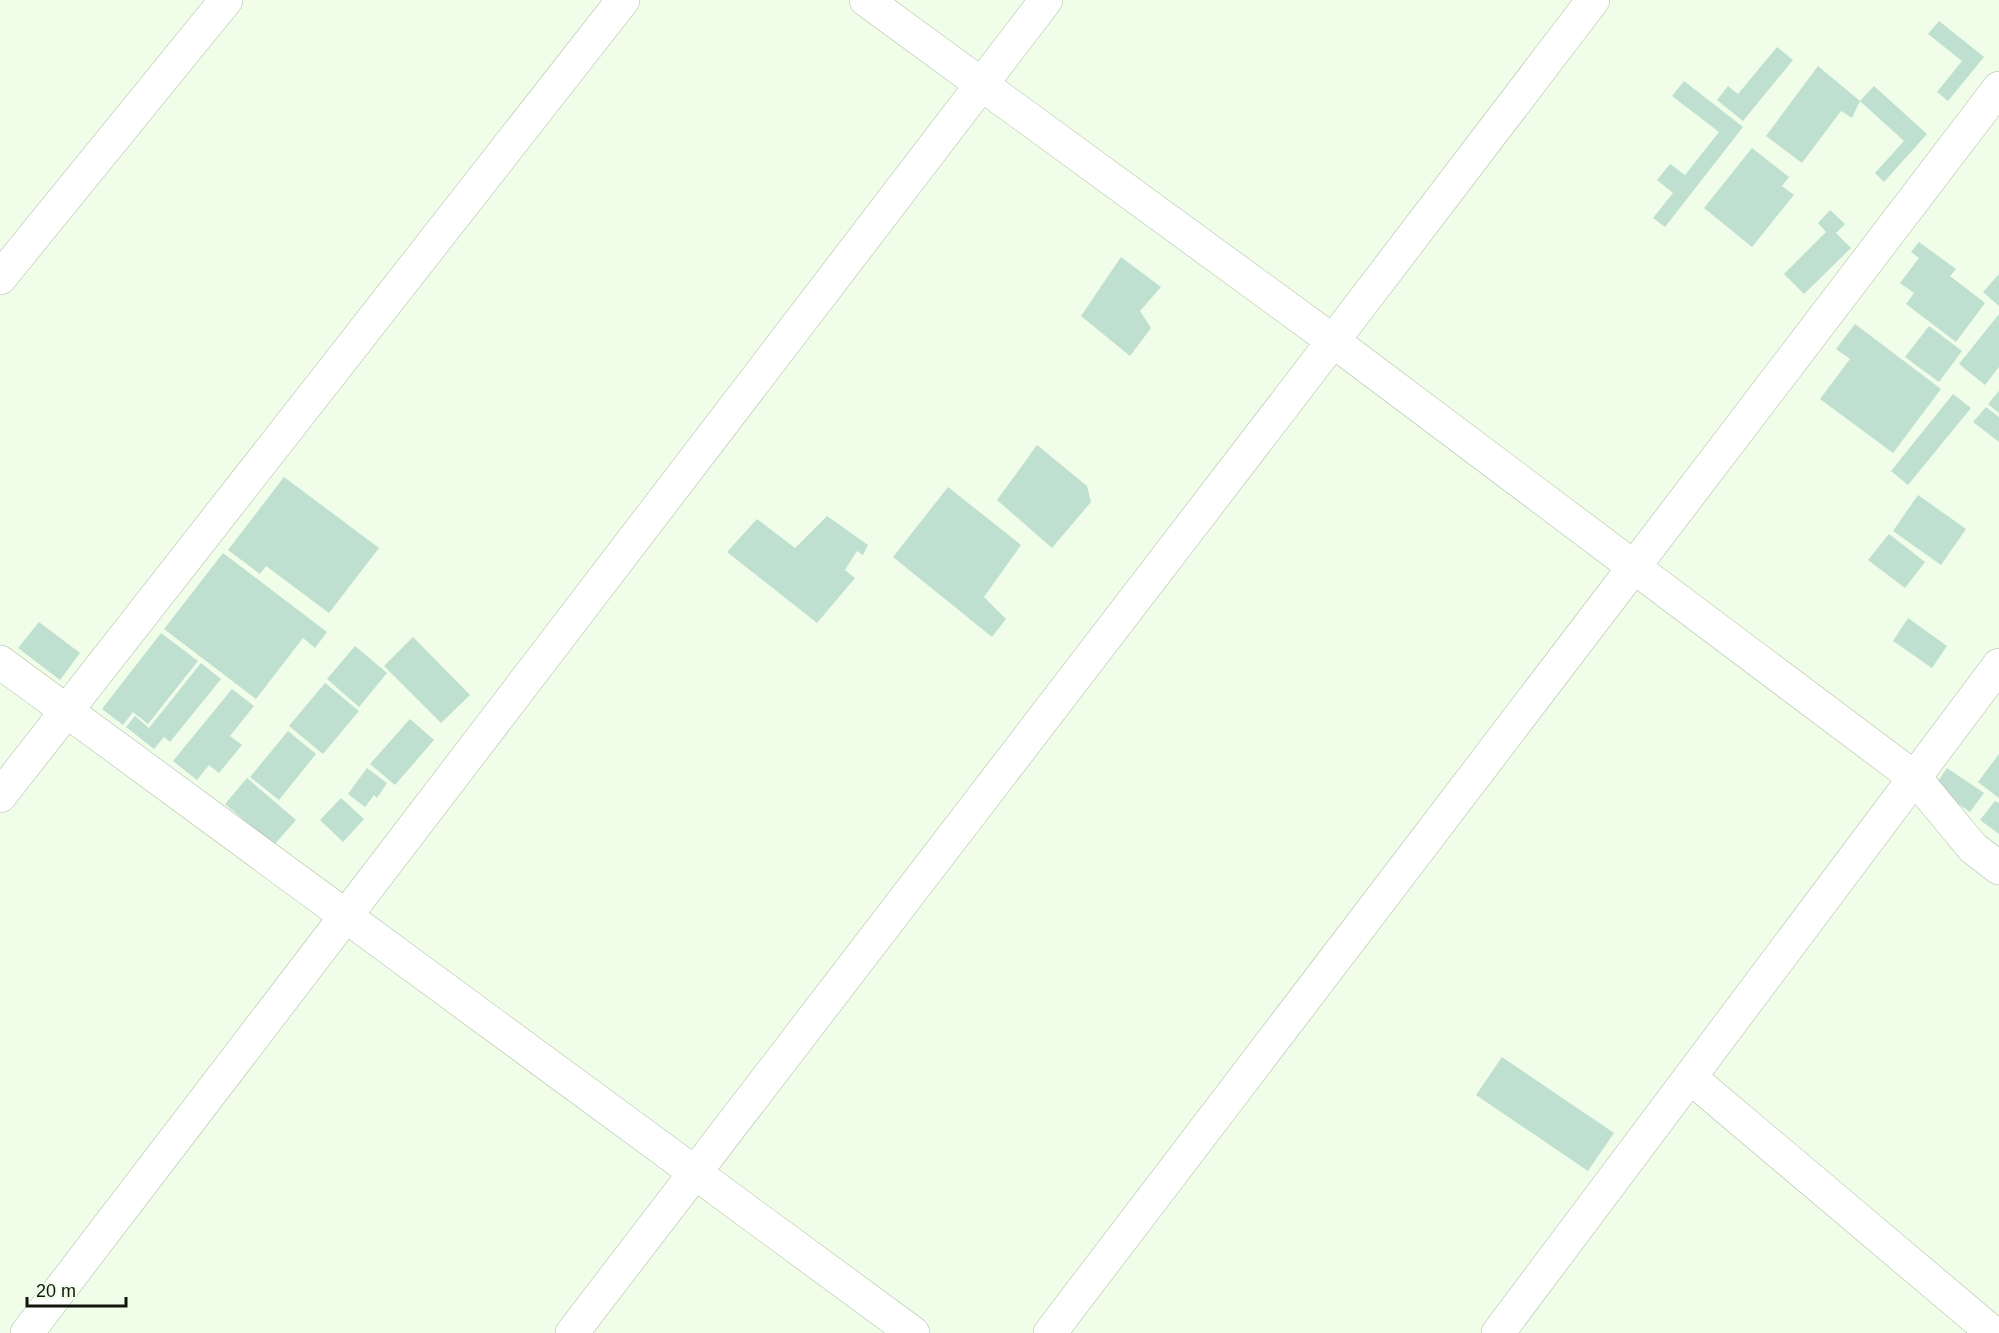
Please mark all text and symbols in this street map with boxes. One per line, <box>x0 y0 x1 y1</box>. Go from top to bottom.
scale bar <box>27 1270 126 1308</box>
text: 20 m <box>36 1281 76 1301</box>

